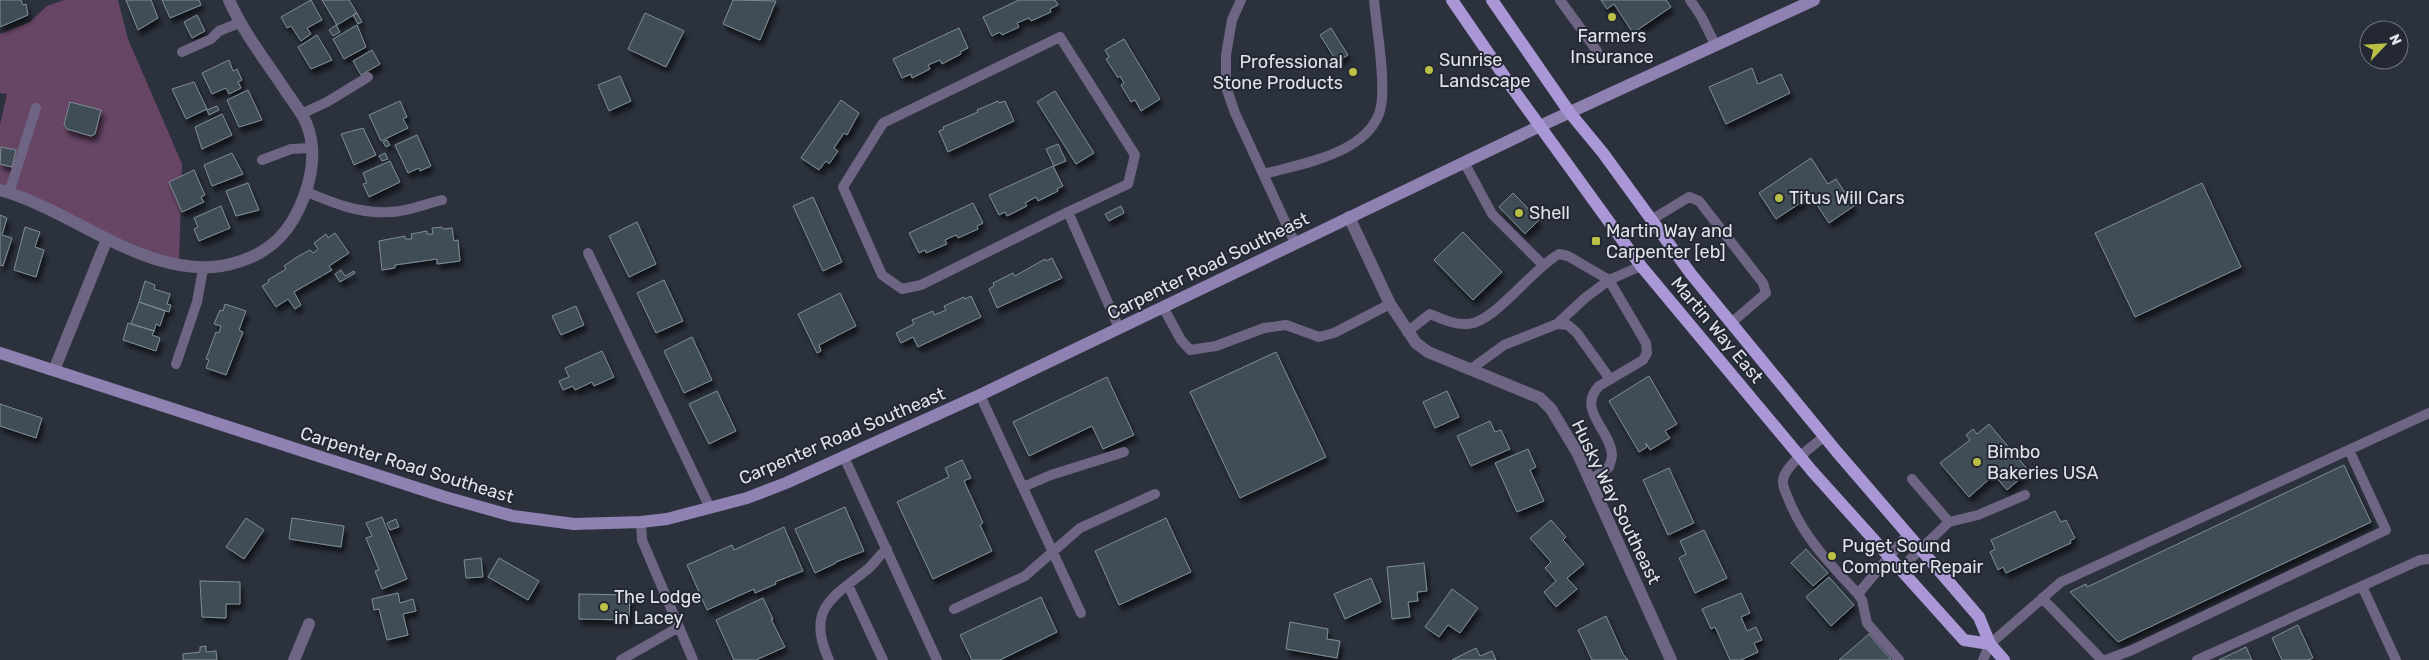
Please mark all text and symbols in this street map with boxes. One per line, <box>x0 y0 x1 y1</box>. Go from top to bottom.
marker: Farmers Insurance <box>1606 11 1618 23</box>
north arrow <box>2359 20 2409 70</box>
place label: Farmers Insurance <box>1570 25 1654 68</box>
text: N <box>2385 32 2405 48</box>
place label: Sunrise Landscape <box>1439 49 1531 92</box>
place label: Professional Stone Products <box>1213 51 1343 94</box>
marker: Sunrise Landscape <box>1423 64 1435 76</box>
marker: Professional Stone Products <box>1347 66 1359 78</box>
place label: Titus Will Cars <box>1789 187 1905 209</box>
marker: Titus Will Cars <box>1773 192 1785 204</box>
place label: Shell <box>1529 202 1570 224</box>
street label: Carpenter Road Southeast <box>1103 207 1313 325</box>
marker: Shell <box>1513 207 1525 219</box>
place label: Martin Way and Carpenter [eb] <box>1606 220 1733 263</box>
marker: Martin Way and Carpenter [eb] <box>1590 235 1602 247</box>
street label: Martin Way East <box>1666 272 1768 388</box>
street label: Carpenter Road Southeast <box>736 383 948 489</box>
street label: Husky Way Southeast <box>1567 416 1665 588</box>
street label: Carpenter Road Southeast <box>298 422 516 508</box>
place label: Bimbo Bakeries USA <box>1987 441 2098 484</box>
marker: Bimbo Bakeries USA <box>1971 456 1983 468</box>
place label: Puget Sound Computer Repair <box>1842 535 1984 578</box>
marker: Puget Sound Computer Repair <box>1826 550 1838 562</box>
place label: The Lodge in Lacey <box>614 586 701 629</box>
marker: The Lodge in Lacey <box>598 601 610 613</box>

